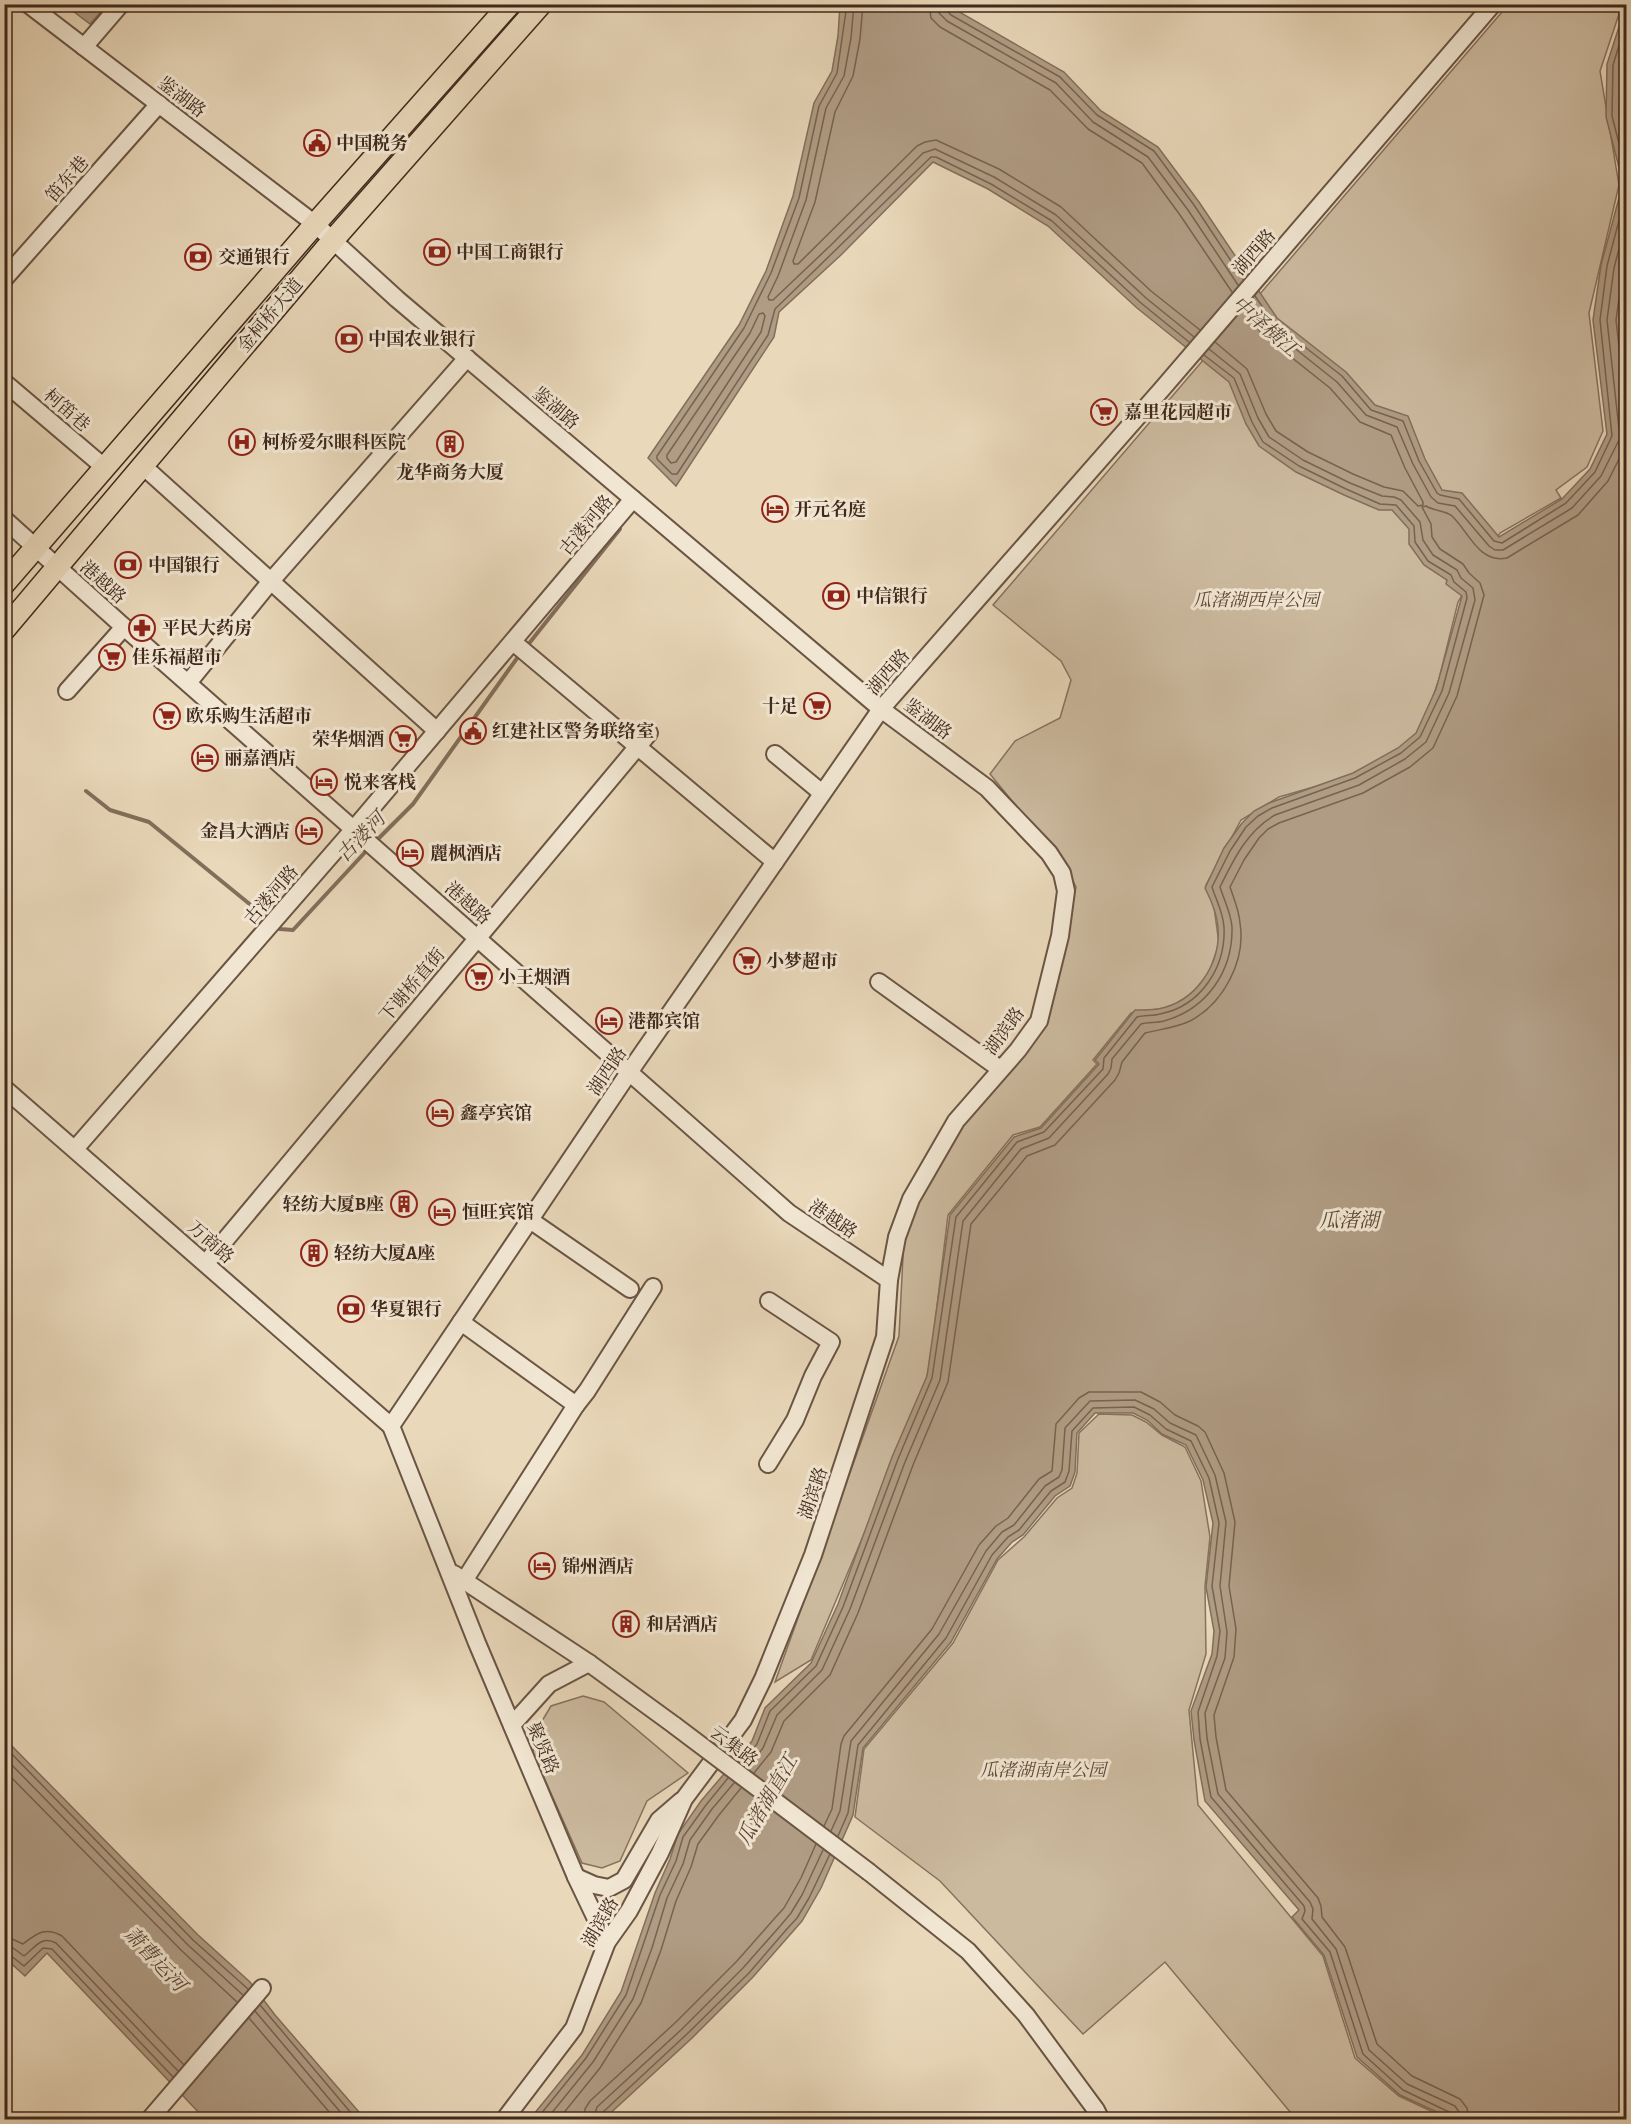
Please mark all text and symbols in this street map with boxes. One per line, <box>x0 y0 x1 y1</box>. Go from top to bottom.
street label: 鉴湖路 <box>153 71 211 123</box>
public building icon: 中国税务 <box>302 128 332 158</box>
place label: 中国税务 <box>336 131 408 155</box>
street label: 笛东巷 <box>40 151 94 207</box>
street label: 湖西路 <box>1227 224 1281 280</box>
bank icon: 中国工商银行 <box>422 237 452 267</box>
place label: 中国工商银行 <box>456 240 564 264</box>
bank icon: 交通银行 <box>183 242 213 272</box>
place label: 交通银行 <box>218 245 290 269</box>
street label: 金柯桥大道 <box>232 273 308 357</box>
water label: 中泽横江 <box>1226 290 1306 364</box>
bank icon: 中国农业银行 <box>334 324 364 354</box>
place label: 中国农业银行 <box>368 327 476 351</box>
street label: 鉴湖路 <box>528 381 584 435</box>
street label: 柯笛巷 <box>39 383 95 437</box>
supermarket icon: 嘉里花园超市 <box>1089 397 1119 427</box>
place label: 嘉里花园超市 <box>1124 400 1232 424</box>
hospital icon: 柯桥爱尔眼科医院 <box>227 427 257 457</box>
building icon: 龙华商务大厦 <box>435 429 465 459</box>
place label: 柯桥爱尔眼科医院 <box>262 430 406 454</box>
place label: 龙华商务大厦 <box>396 460 504 484</box>
street label: 古溇河路 <box>554 490 618 560</box>
hotel icon: 开元名庭 <box>760 494 790 524</box>
place label: 开元名庭 <box>794 497 866 521</box>
bank icon: 中国银行 <box>113 550 143 580</box>
place label: 中国银行 <box>148 553 220 577</box>
street label: 港越路 <box>75 555 131 609</box>
bank icon: 中信银行 <box>821 581 851 611</box>
place label: 中信银行 <box>856 584 928 608</box>
park label: 瓜渚湖西岸公园 <box>1193 588 1322 612</box>
pharmacy icon: 平民大药房 <box>127 613 157 643</box>
place label: 平民大药房 <box>162 616 252 640</box>
supermarket icon: 佳乐福超市 <box>97 642 127 672</box>
street label: 湖西路 <box>861 644 915 700</box>
place label: 佳乐福超市 <box>132 645 222 669</box>
supermarket icon: 十足 <box>802 691 832 721</box>
street label: 鉴湖路 <box>899 693 957 745</box>
place label: 十足 <box>762 694 798 718</box>
supermarket icon: 欧乐购生活超市 <box>152 701 182 731</box>
place label: 欧乐购生活超市 <box>186 704 312 728</box>
public building icon: 红建社区警务联络室 <box>458 716 488 746</box>
place label: 红建社区警务联络室 <box>492 719 654 743</box>
supermarket icon: 荣华烟酒 <box>388 724 418 754</box>
place label: 荣华烟酒 <box>312 727 384 751</box>
hotel icon: 丽嘉酒店 <box>190 743 220 773</box>
place label: 丽嘉酒店 <box>224 746 296 770</box>
hotel icon: 悦来客栈 <box>309 767 339 797</box>
place label: 悦来客栈 <box>344 770 416 794</box>
water label: 古溇河 <box>330 804 394 868</box>
hotel icon: 金昌大酒店 <box>294 816 324 846</box>
place label: 金昌大酒店 <box>200 819 290 843</box>
hotel icon: 麗枫酒店 <box>395 838 425 868</box>
place label: 麗枫酒店 <box>430 841 502 865</box>
street label: 古溇河路 <box>238 860 304 930</box>
street label: 港越路 <box>440 876 496 930</box>
street label: 下谢桥直街 <box>374 943 450 1027</box>
supermarket icon: 小梦超市 <box>732 946 762 976</box>
place label: 小梦超市 <box>766 949 838 973</box>
supermarket icon: 小王烟酒 <box>464 962 494 992</box>
place label: 小王烟酒 <box>498 965 570 989</box>
street label: 湖滨路 <box>978 1002 1030 1060</box>
hotel icon: 港都宾馆 <box>594 1006 624 1036</box>
place label: 港都宾馆 <box>628 1009 700 1033</box>
street label: 湖西路 <box>582 1042 632 1100</box>
hotel icon: 鑫亭宾馆 <box>425 1098 455 1128</box>
place label: 鑫亭宾馆 <box>460 1101 532 1125</box>
building icon: 轻纺大厦B座 <box>389 1189 419 1219</box>
place label: 轻纺大厦B座 <box>283 1192 384 1216</box>
street label: 港越路 <box>804 1194 862 1244</box>
hotel icon: 恒旺宾馆 <box>427 1197 457 1227</box>
place label: 恒旺宾馆 <box>462 1200 534 1224</box>
water label: 瓜渚湖 <box>1319 1207 1382 1234</box>
street label: 万商路 <box>183 1215 239 1269</box>
building icon: 轻纺大厦A座 <box>299 1238 329 1268</box>
place label: 轻纺大厦A座 <box>334 1241 435 1265</box>
bank icon: 华夏银行 <box>336 1294 366 1324</box>
place label: 华夏银行 <box>370 1297 442 1321</box>
street label: 湖滨路 <box>793 1464 833 1522</box>
hotel icon: 锦州酒店 <box>527 1551 557 1581</box>
place label: 锦州酒店 <box>562 1554 634 1578</box>
building icon: 和居酒店 <box>611 1609 641 1639</box>
place label: 和居酒店 <box>646 1612 718 1636</box>
street label: 聚贤路 <box>521 1718 565 1778</box>
street label: 云集路 <box>705 1720 763 1772</box>
water label: 瓜渚湖直江 <box>730 1747 805 1850</box>
park label: 瓜渚湖南岸公园 <box>980 1758 1109 1782</box>
street label: 湖滨路 <box>576 1893 624 1951</box>
water label: 萧曹运河 <box>118 1921 194 2000</box>

